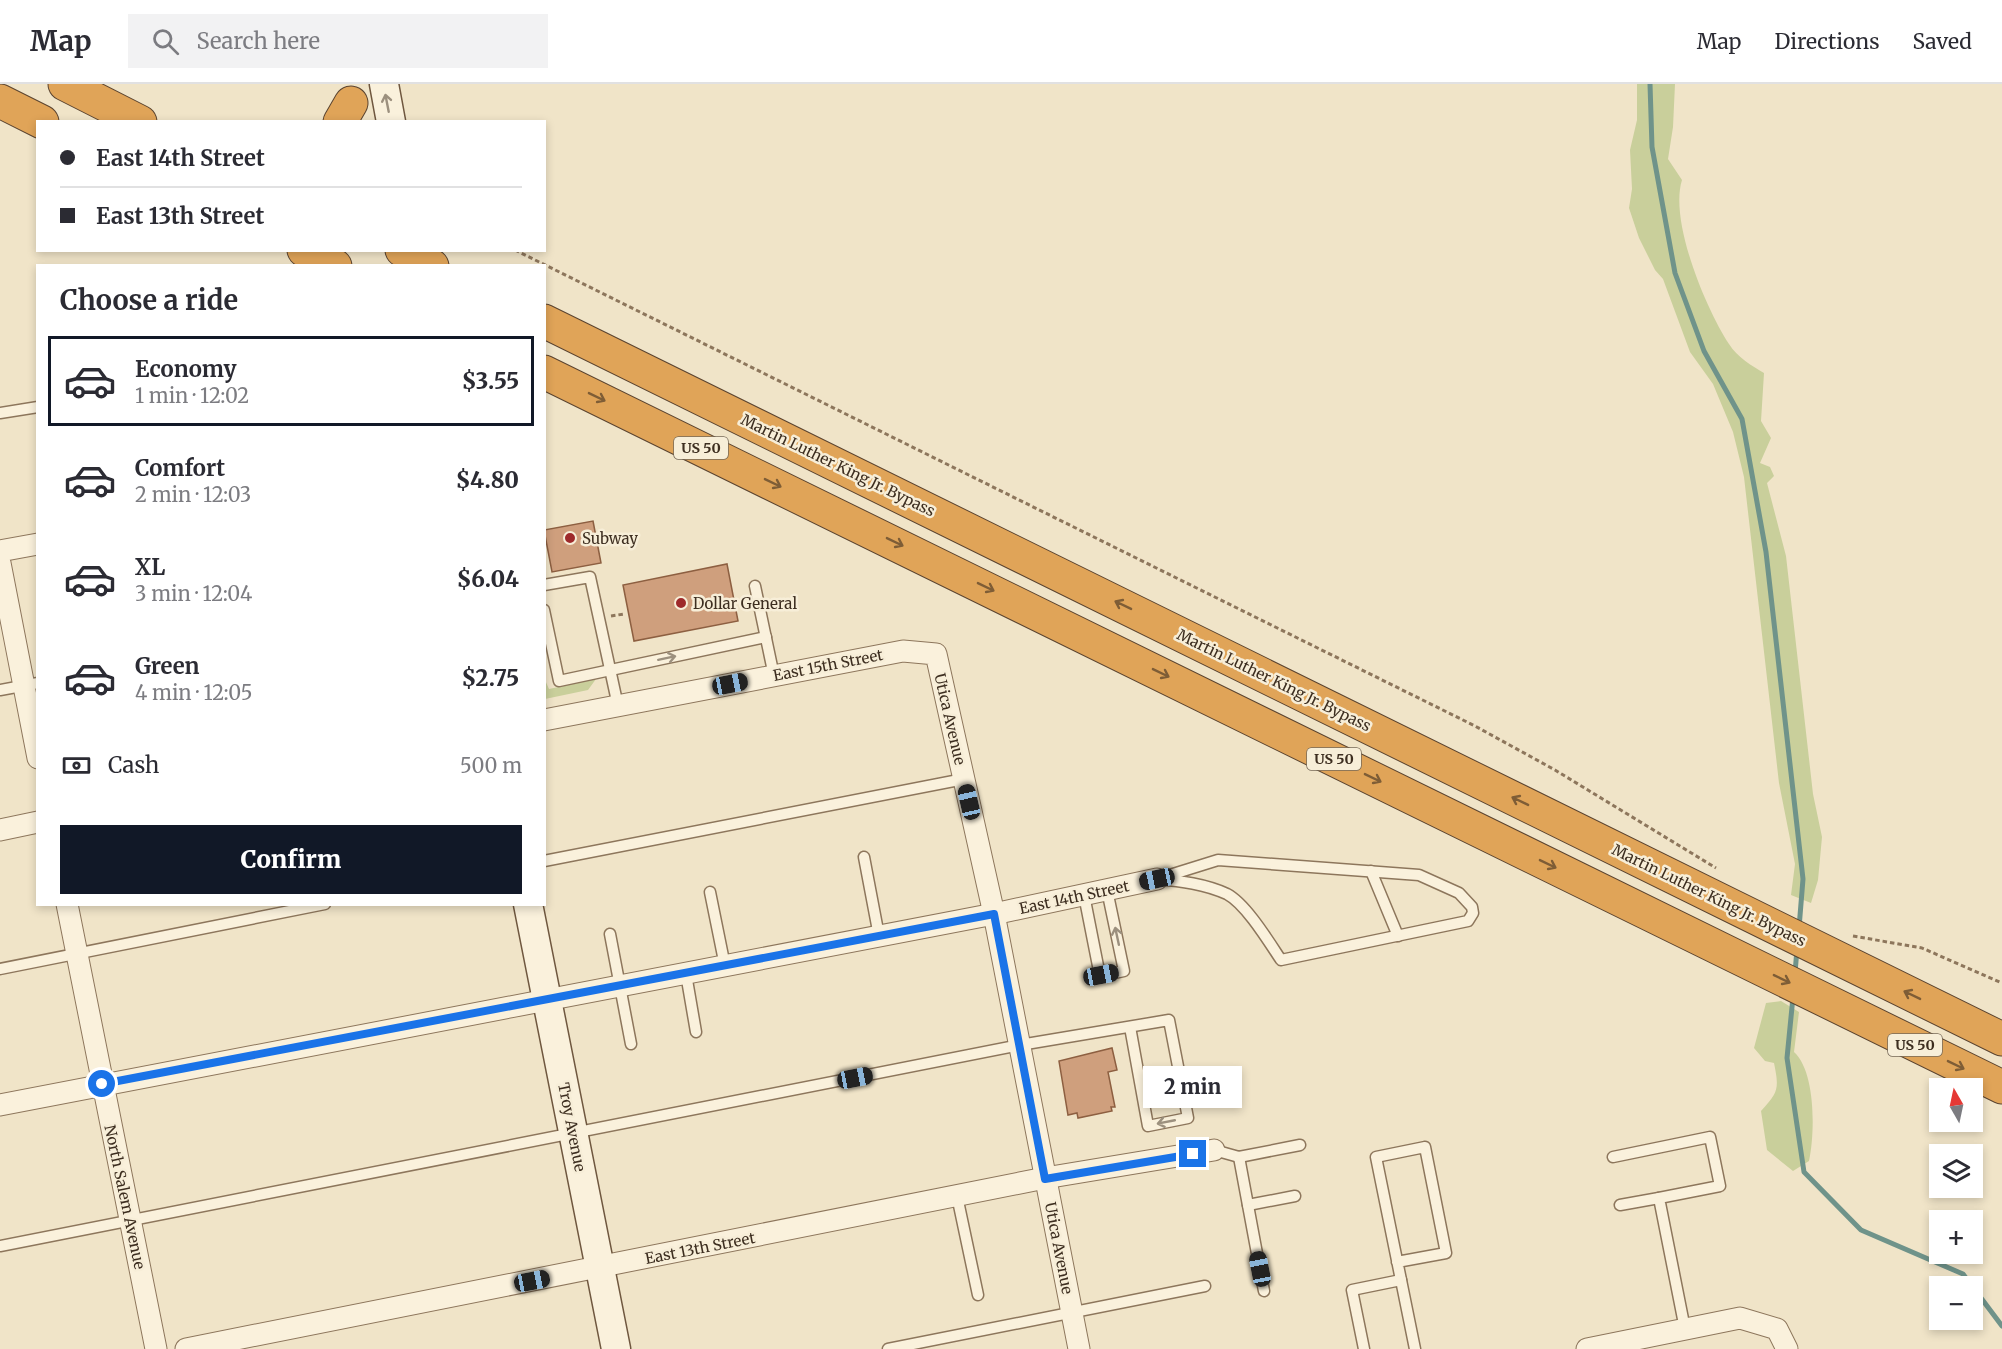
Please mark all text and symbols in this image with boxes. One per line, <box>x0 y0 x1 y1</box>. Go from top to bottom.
search box <box>128 14 548 68</box>
text: Map <box>30 23 92 59</box>
icon: search <box>149 25 182 58</box>
text: Search here <box>197 27 320 55</box>
text: Map <box>1697 28 1741 55</box>
text: Directions <box>1774 28 1879 55</box>
text: Saved <box>1912 28 1972 55</box>
one-way arrow <box>381 93 392 113</box>
text: East 14th Street <box>96 144 265 172</box>
text: East 13th Street <box>96 202 264 230</box>
text: Choose a ride <box>60 283 238 317</box>
icon: car <box>63 354 117 408</box>
text: Economy <box>135 355 236 383</box>
text: $3.55 <box>462 367 519 395</box>
text: 1 min · 12:02 <box>135 383 249 408</box>
one-way arrow <box>588 392 606 404</box>
street label: Martin Luther King Jr. Bypass <box>738 410 938 520</box>
road number: US 50 <box>674 437 728 459</box>
icon: car <box>63 453 117 507</box>
text: Comfort <box>135 454 225 482</box>
text: $4.80 <box>456 466 519 494</box>
one-way arrow <box>763 477 781 489</box>
text: 2 min · 12:03 <box>135 482 251 507</box>
place label: Subway <box>582 529 638 548</box>
marker: Subway <box>563 531 577 545</box>
one-way arrow <box>886 537 904 549</box>
icon: car <box>63 552 117 606</box>
text: XL <box>135 553 165 581</box>
text: $6.04 <box>457 565 519 593</box>
text: 3 min · 12:04 <box>135 581 252 606</box>
one-way arrow <box>976 581 994 593</box>
place label: Dollar General <box>693 594 797 613</box>
marker: Dollar General <box>674 596 688 610</box>
one-way arrow <box>1114 598 1132 610</box>
street label: Martin Luther King Jr. Bypass <box>1174 625 1374 735</box>
street label: East 15th Street <box>771 645 885 685</box>
icon: car <box>63 651 117 705</box>
text: Green <box>135 652 199 680</box>
one-way arrow <box>657 652 676 663</box>
text: $2.75 <box>461 664 519 692</box>
one-way arrow <box>1151 668 1169 679</box>
street label: Utica Avenue <box>930 671 970 767</box>
car <box>711 672 749 696</box>
text: 4 min · 12:05 <box>135 680 252 705</box>
road number: US 50 <box>1307 748 1361 770</box>
icon: cash <box>60 749 93 782</box>
text: Cash <box>108 751 159 779</box>
text: 500 m <box>460 753 522 778</box>
one-way arrow <box>1364 772 1382 784</box>
car <box>956 782 982 822</box>
one-way arrow <box>1511 795 1529 807</box>
button: Confirm <box>60 825 522 894</box>
street label: Martin Luther King Jr. Bypass <box>1609 840 1809 950</box>
one-way arrow <box>1539 859 1557 870</box>
car <box>1138 866 1176 892</box>
street label: East 14th Street <box>1017 876 1131 918</box>
one-way arrow <box>1111 927 1122 946</box>
car <box>1082 963 1120 987</box>
one-way arrow <box>1773 974 1791 986</box>
one-way arrow <box>1903 988 1921 1000</box>
road number: US 50 <box>1888 1034 1942 1056</box>
one-way arrow <box>1947 1059 1965 1071</box>
car <box>836 1066 874 1090</box>
callout: 2 min <box>1144 1067 1242 1109</box>
route start <box>88 1070 115 1097</box>
text: 2 min <box>1164 1074 1221 1099</box>
north arrow <box>1929 1078 1983 1132</box>
map controls <box>1929 1078 1983 1330</box>
street label: Troy Avenue <box>554 1081 590 1173</box>
one-way arrow <box>1157 1117 1177 1128</box>
street label: North Salem Avenue <box>100 1123 150 1271</box>
route end <box>1179 1140 1206 1167</box>
button: layers <box>1929 1144 1983 1198</box>
street label: Utica Avenue <box>1041 1200 1077 1296</box>
button: + <box>1929 1210 1983 1264</box>
street label: East 13th Street <box>643 1228 757 1268</box>
car <box>1248 1250 1272 1288</box>
car <box>513 1269 551 1293</box>
button: − <box>1929 1276 1983 1330</box>

